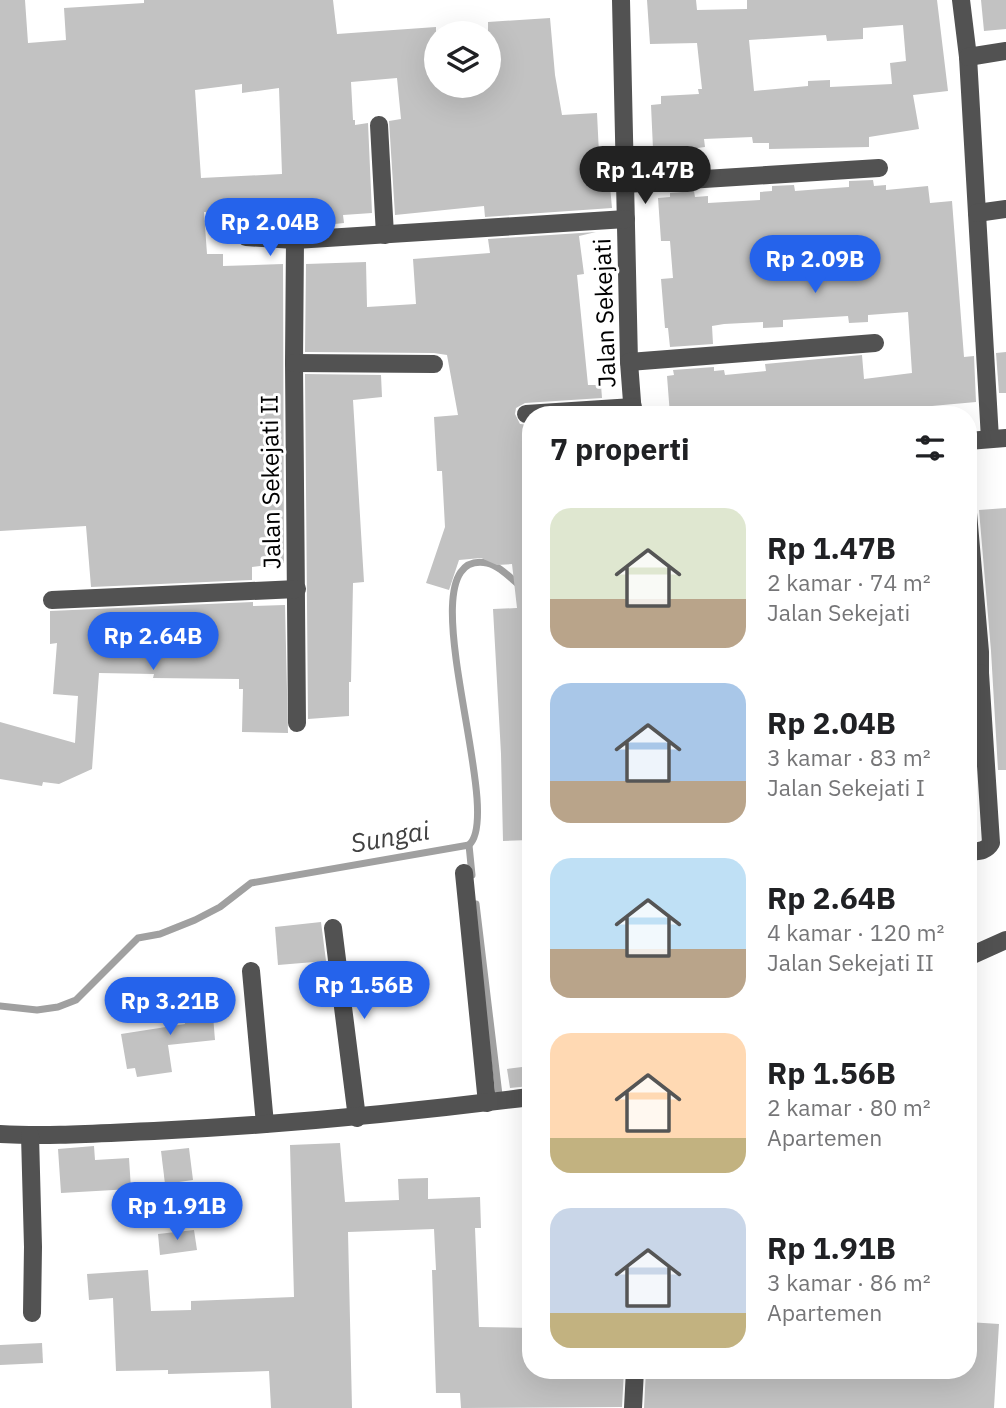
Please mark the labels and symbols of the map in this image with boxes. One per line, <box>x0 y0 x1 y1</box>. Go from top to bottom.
pin: Rp 1.47B <box>573 146 717 206</box>
pin: Rp 2.04B <box>198 198 342 258</box>
pin: Rp 2.09B <box>743 236 887 295</box>
street label: Jalan Sekejati <box>585 238 623 388</box>
street label: Jalan Sekejati II <box>252 395 288 569</box>
pin: Rp 2.64B <box>81 612 225 672</box>
water label: Sungai <box>348 812 432 860</box>
pin: Rp 1.56B <box>292 962 436 1021</box>
pin: Rp 3.21B <box>98 978 242 1037</box>
pin: Rp 1.91B <box>105 1182 249 1242</box>

